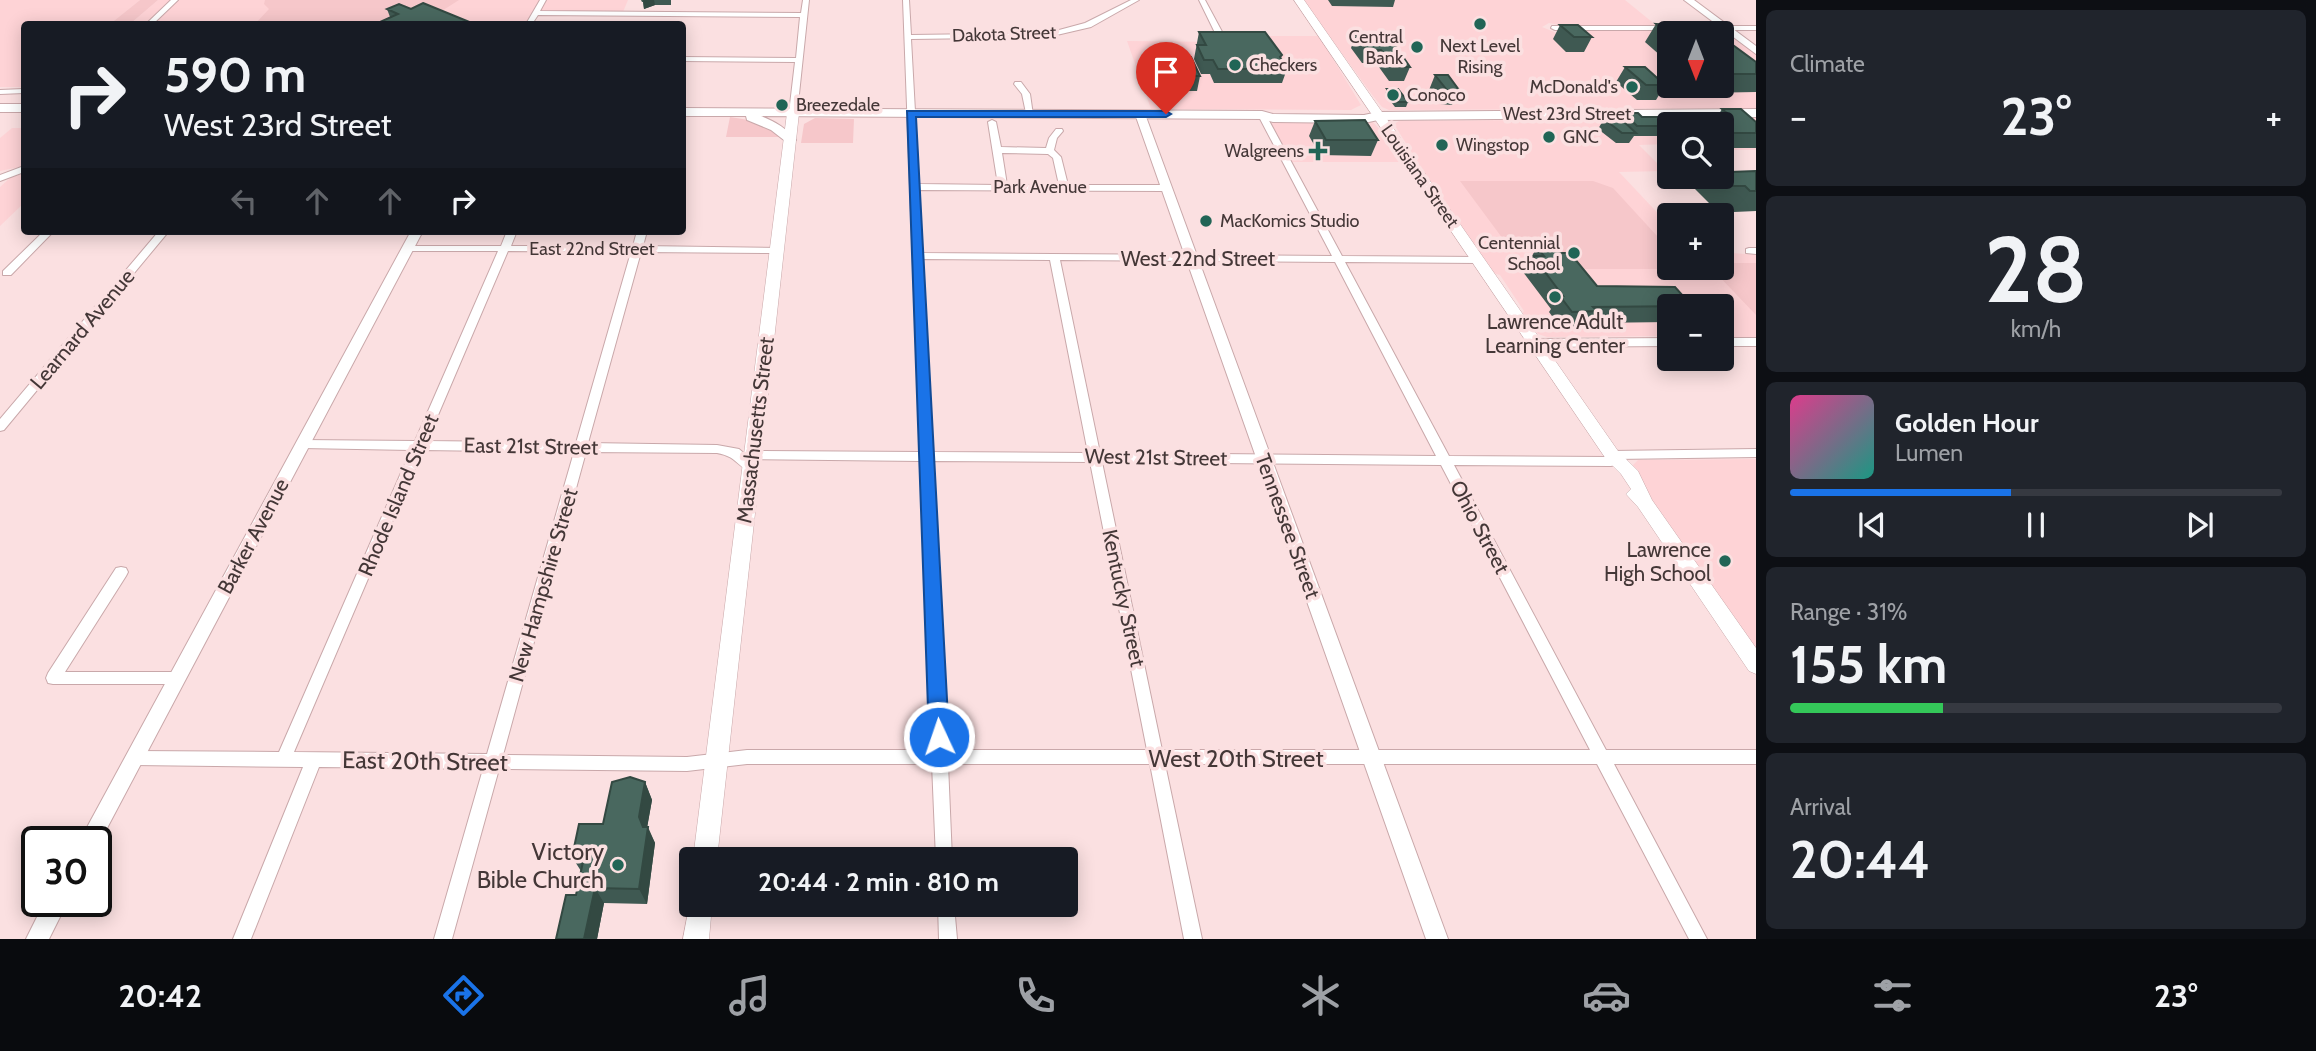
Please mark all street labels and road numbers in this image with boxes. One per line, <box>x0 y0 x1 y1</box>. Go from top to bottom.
street label: Dakota Street <box>952 21 1056 47</box>
street label: West 23rd Street <box>1503 103 1631 125</box>
street label: Louisiana Street <box>1376 120 1464 232</box>
street label: Park Avenue <box>993 176 1087 198</box>
street label: East 22nd Street <box>529 238 655 260</box>
street label: West 22nd Street <box>1121 246 1275 271</box>
street label: Learnard Avenue <box>25 264 140 394</box>
street label: Massachusetts Street <box>731 335 779 525</box>
street label: Rhode Island Street <box>353 410 443 580</box>
street label: East 21st Street <box>464 432 598 460</box>
street label: West 21st Street <box>1084 443 1228 471</box>
street label: Tennessee Street <box>1250 450 1326 602</box>
street label: Barker Avenue <box>212 474 294 598</box>
street label: Ohio Street <box>1445 476 1515 578</box>
street label: New Hampshire Street <box>503 485 583 685</box>
street label: Kentucky Street <box>1097 527 1151 669</box>
street label: West 20th Street <box>1149 744 1324 773</box>
street label: East 20th Street <box>342 745 508 777</box>

